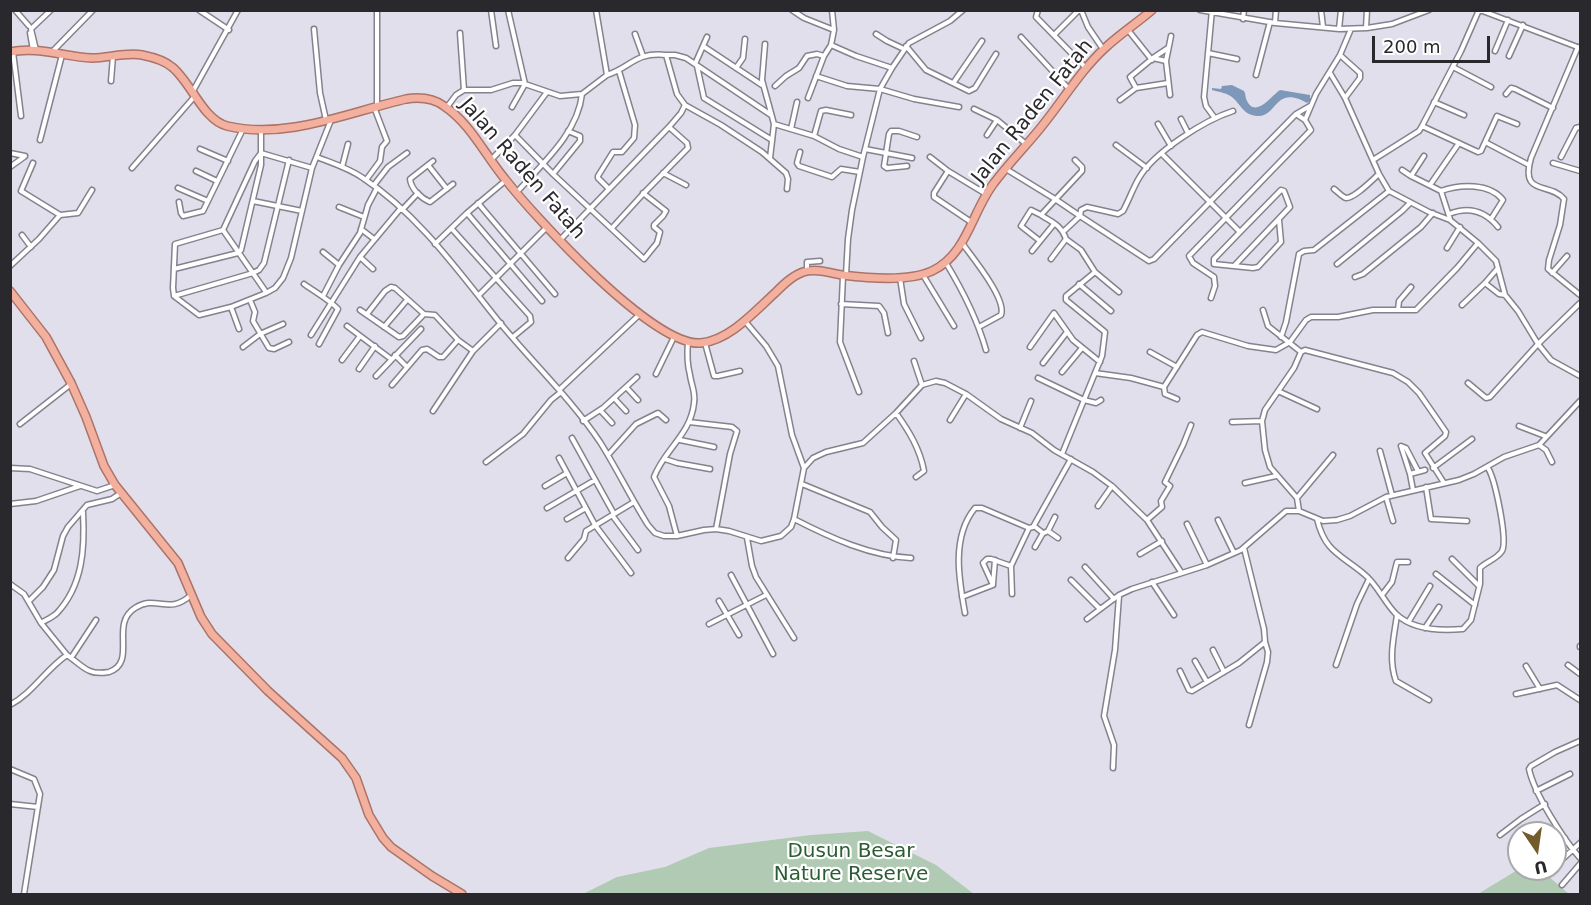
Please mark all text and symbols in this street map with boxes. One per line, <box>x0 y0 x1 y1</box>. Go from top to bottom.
scale bar <box>1375 24 1494 62</box>
street label: Jalan Raden Fatah <box>967 35 1099 189</box>
text: 200 m <box>1383 36 1441 57</box>
street label: Jalan Raden Fatah <box>454 93 590 245</box>
north arrow <box>1507 821 1567 881</box>
park label: Dusun Besar Nature Reserve <box>774 840 928 887</box>
text: U <box>1532 856 1549 878</box>

